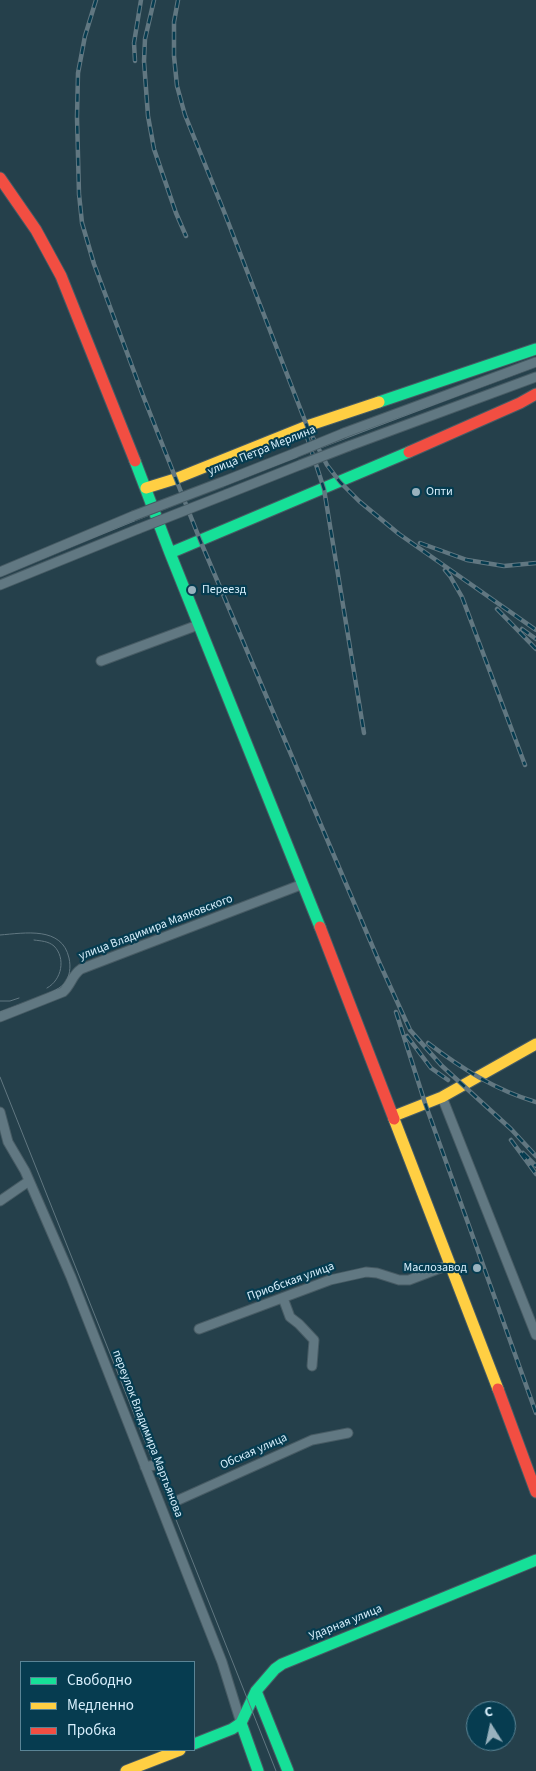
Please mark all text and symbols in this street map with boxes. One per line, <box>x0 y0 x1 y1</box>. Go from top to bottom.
street label: улица Петра Мерлина <box>206 423 318 479</box>
place label: Опти <box>426 485 453 499</box>
marker: Опти <box>410 486 422 498</box>
place label: Переезд <box>202 583 246 597</box>
marker: Переезд <box>186 584 198 596</box>
street label: улица Владимира Маяковского <box>77 892 235 964</box>
street label: Приобская улица <box>246 1260 336 1304</box>
place label: Маслозавод <box>403 1261 467 1275</box>
marker: Маслозавод <box>471 1262 483 1274</box>
street label: переулок Владимира Мартьянова <box>108 1348 186 1520</box>
street label: Обская улица <box>218 1431 290 1473</box>
street label: Ударная улица <box>307 1602 385 1644</box>
legend <box>20 1661 195 1751</box>
text: Свободно <box>67 1670 132 1691</box>
text: Медленно <box>67 1695 134 1716</box>
north arrow <box>466 1701 516 1751</box>
text: С <box>483 1702 494 1723</box>
text: Пробка <box>67 1720 116 1741</box>

